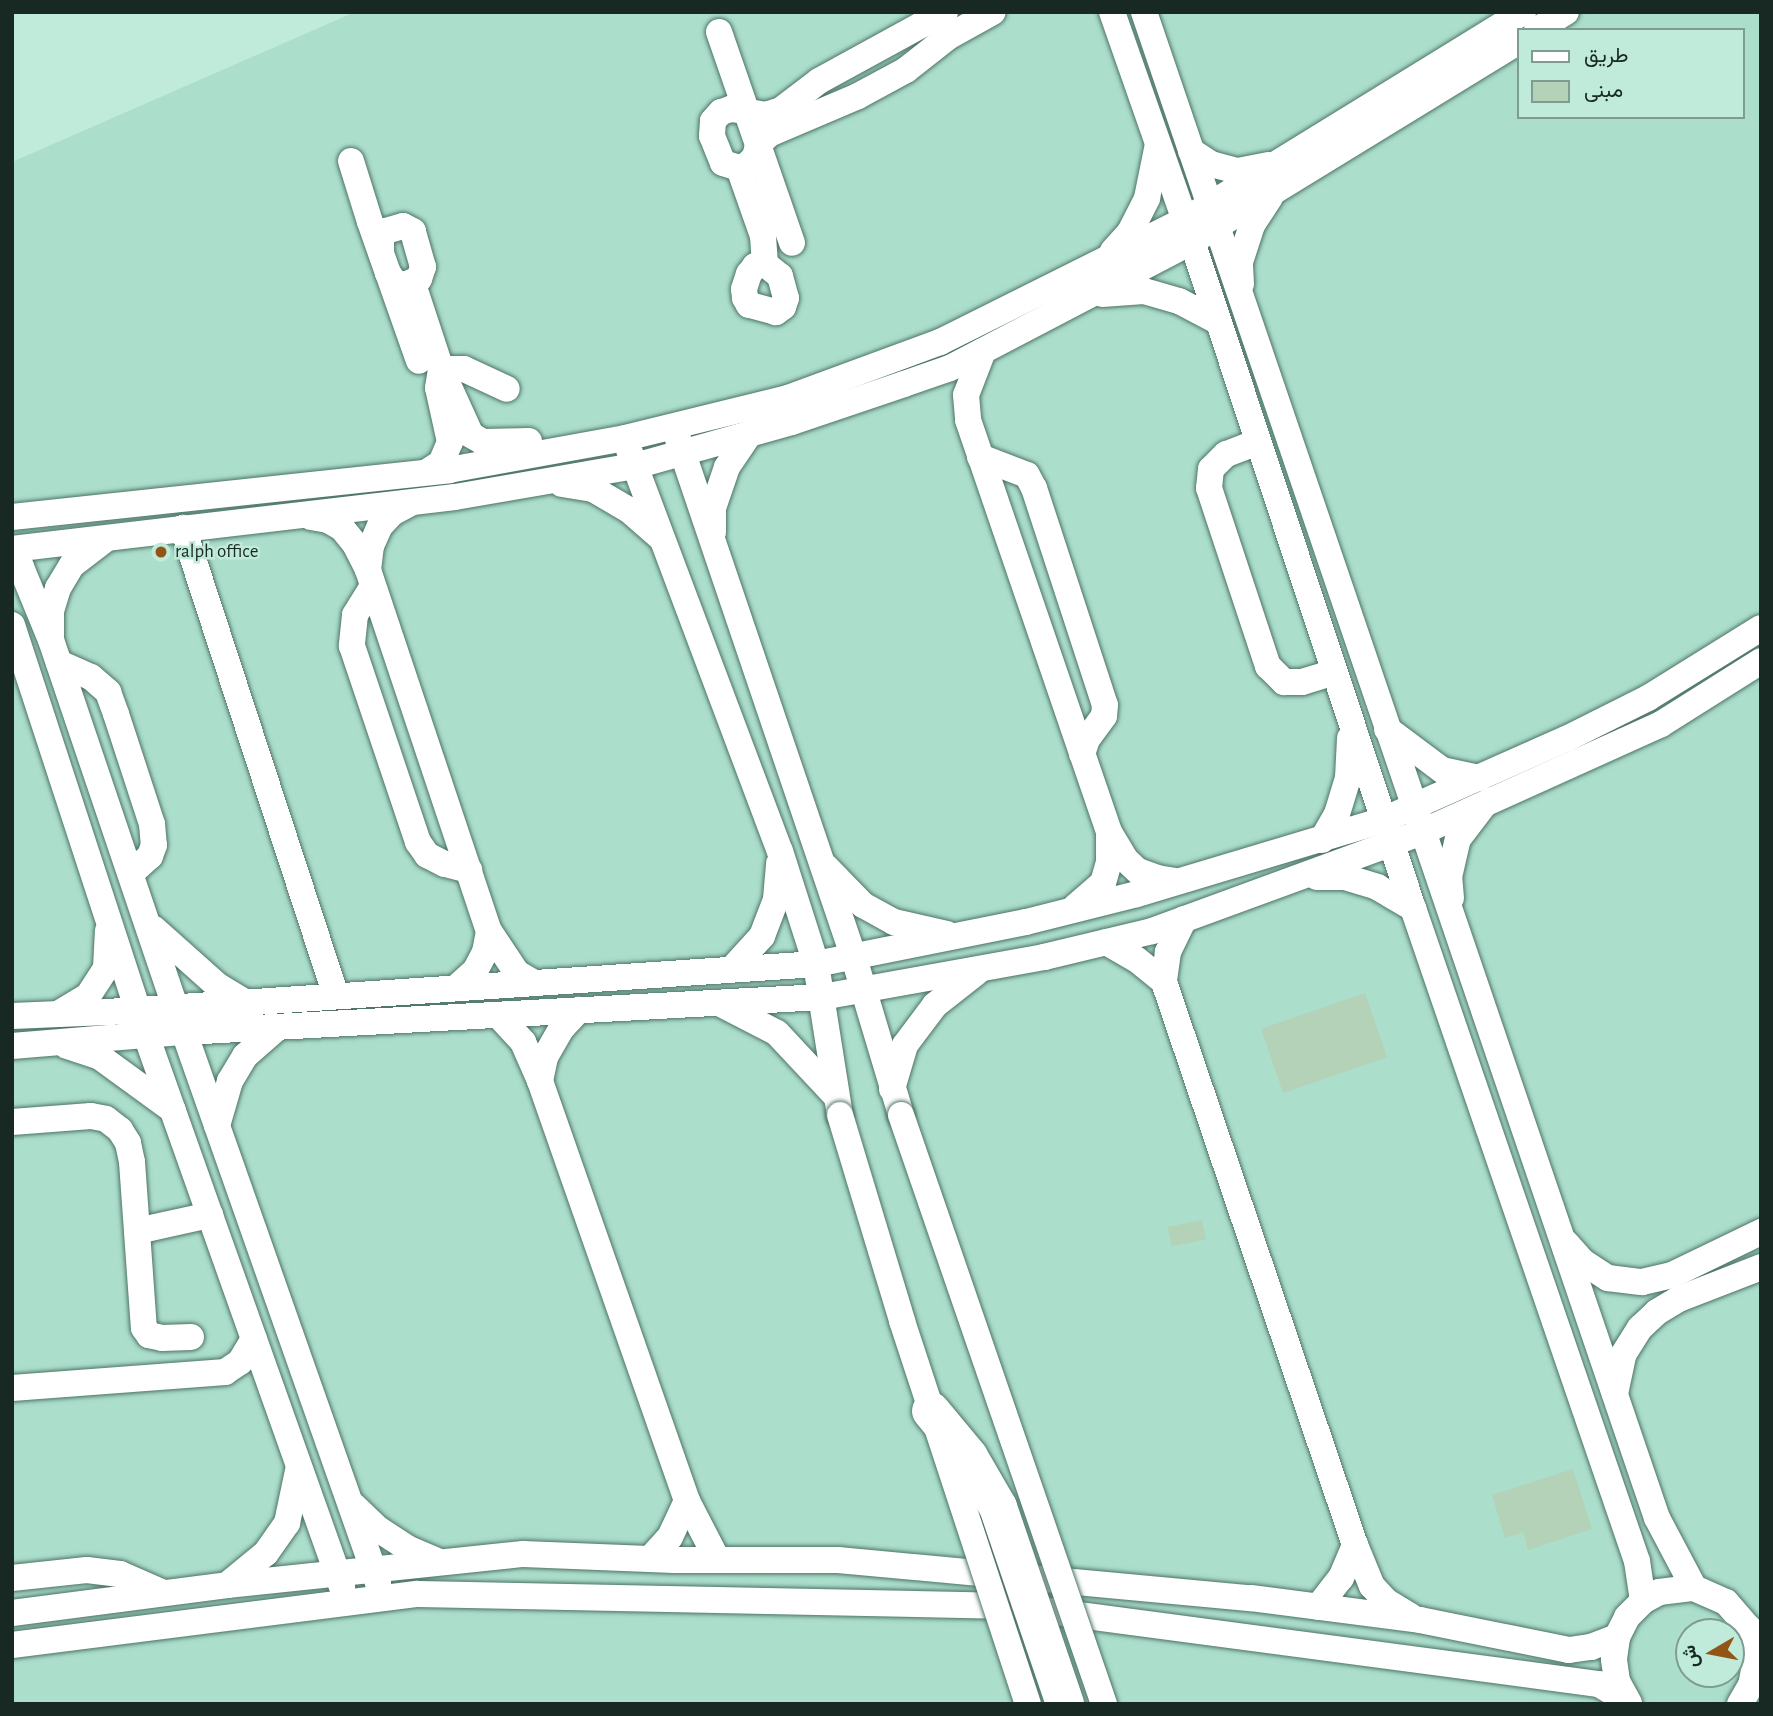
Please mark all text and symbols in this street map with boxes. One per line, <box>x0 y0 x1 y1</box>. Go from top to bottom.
legend <box>1518 28 1745 119</box>
text: طريق <box>1584 45 1629 66</box>
text: مبنى <box>1584 80 1623 101</box>
place label: ralph office <box>175 541 258 563</box>
marker: ralph office <box>153 544 169 560</box>
north arrow <box>1675 1618 1745 1688</box>
text: ش <box>1679 1643 1702 1669</box>

